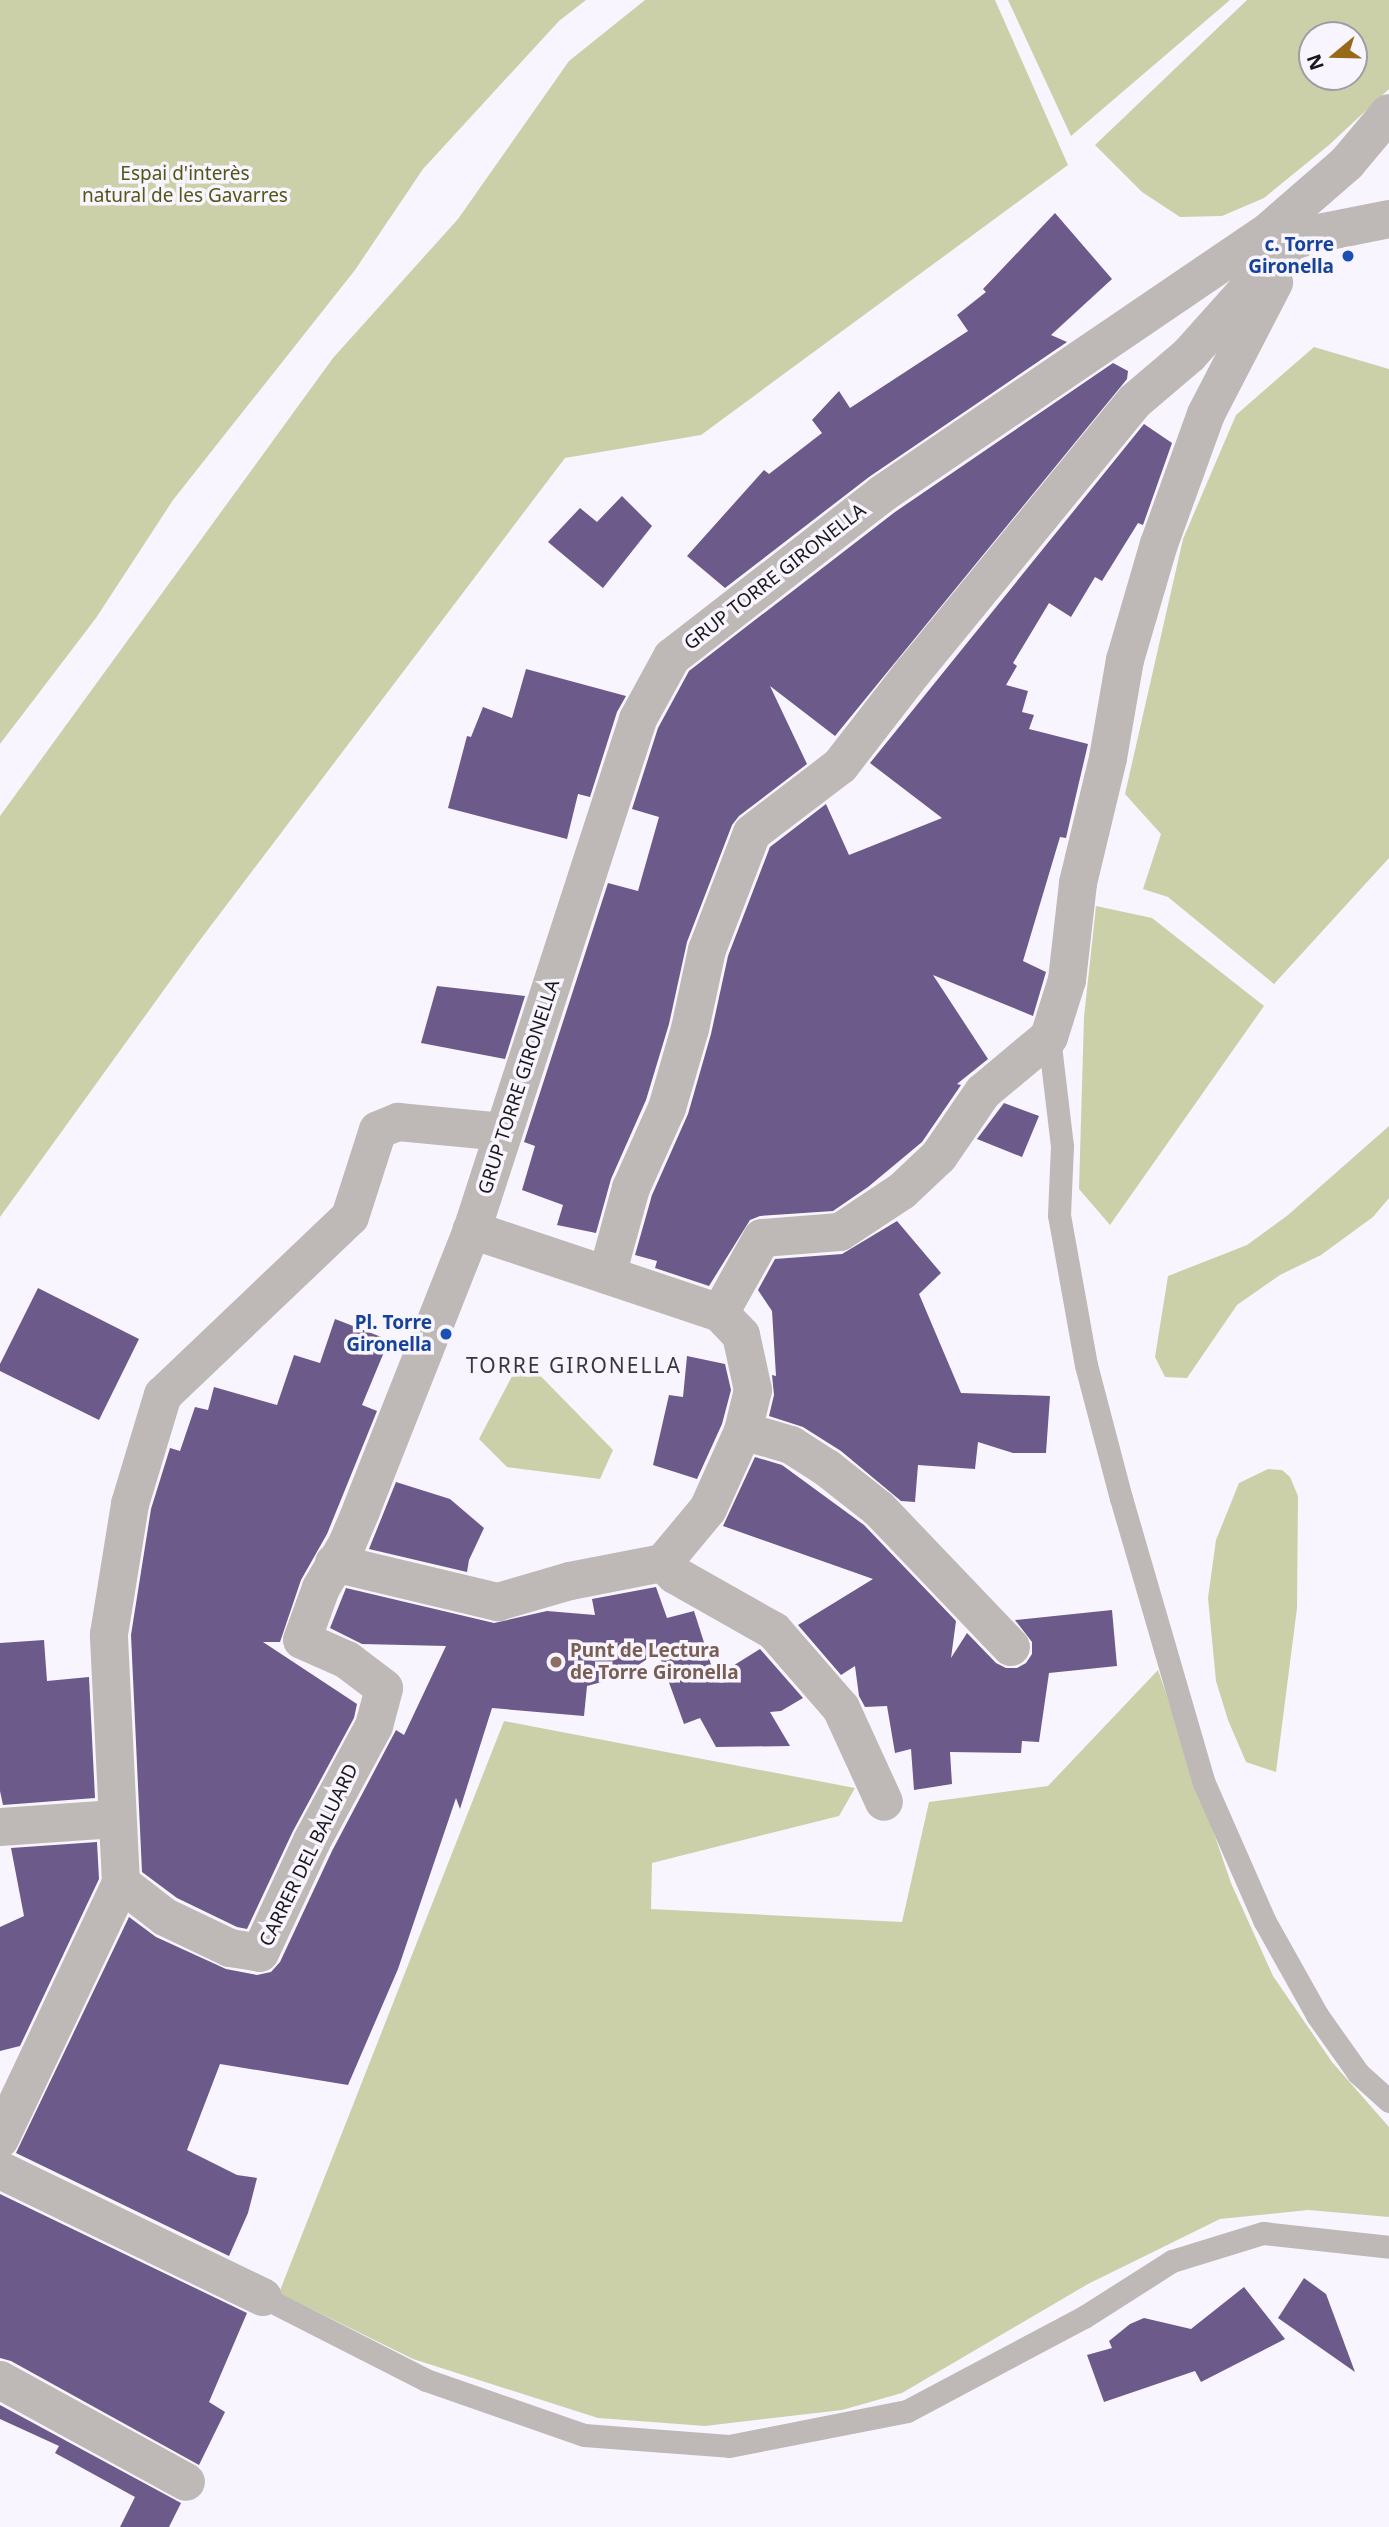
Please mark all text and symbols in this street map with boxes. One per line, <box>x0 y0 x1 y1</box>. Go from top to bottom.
north arrow <box>1298 21 1368 91</box>
text: N <box>1300 51 1330 74</box>
park label: Espai d'interès natural de les Gavarres <box>82 163 288 207</box>
place label: c. Torre Gironella <box>1248 234 1334 278</box>
marker: c. Torre Gironella <box>1340 248 1356 264</box>
street label: GRUP TORRE GIRONELLA <box>680 499 870 655</box>
street label: GRUP TORRE GIRONELLA <box>474 977 564 1197</box>
place label: Pl. Torre Gironella <box>346 1312 432 1356</box>
marker: Pl. Torre Gironella <box>438 1326 454 1342</box>
district label: TORRE GIRONELLA <box>468 1352 680 1378</box>
place label: Punt de Lectura de Torre Gironella <box>570 1640 739 1684</box>
marker: Punt de Lectura de Torre Gironella <box>548 1654 564 1670</box>
street label: CARRER DEL BALUARD <box>255 1760 363 1950</box>

